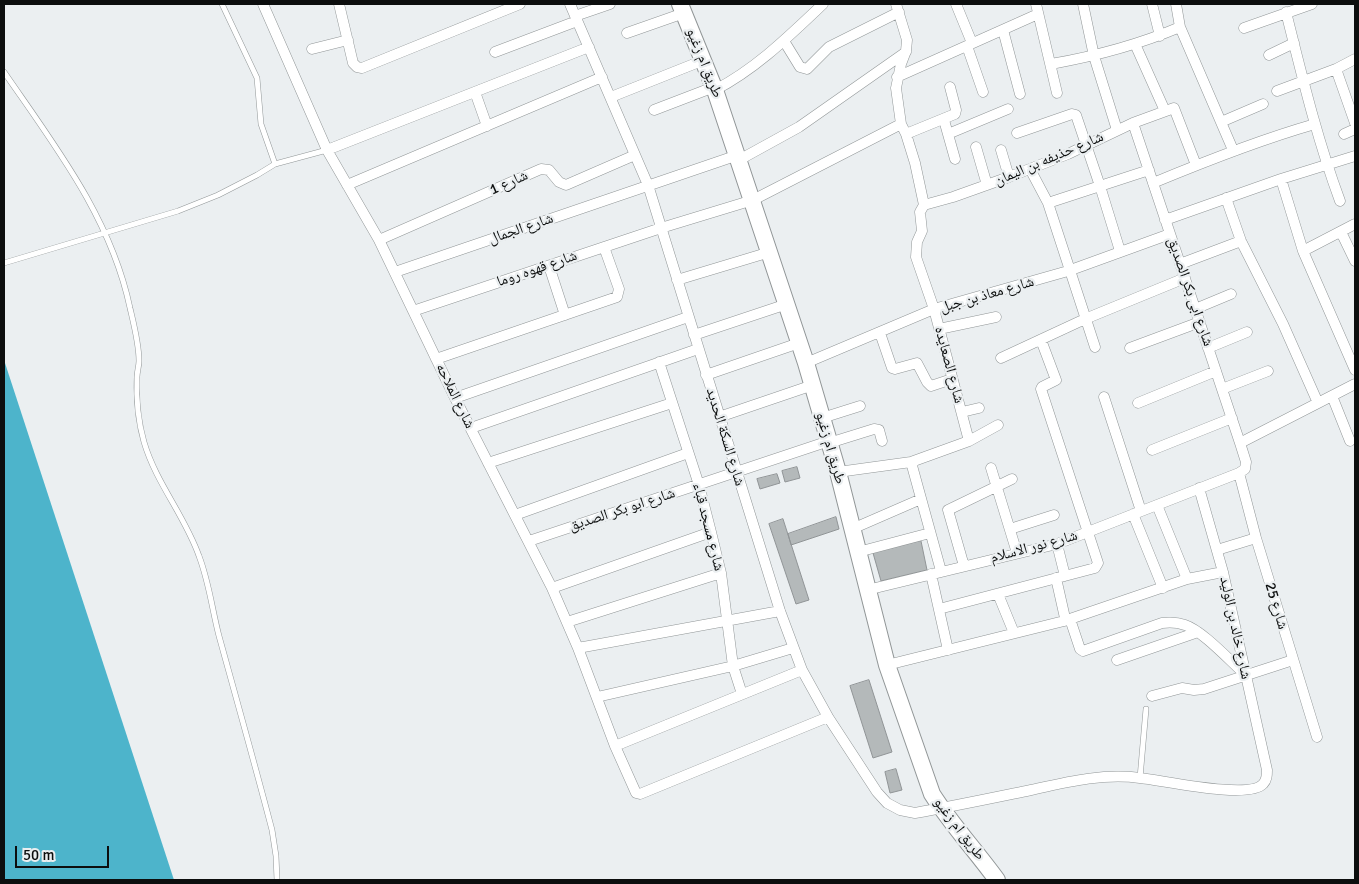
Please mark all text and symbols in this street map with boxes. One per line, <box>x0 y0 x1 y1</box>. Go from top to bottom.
street label: طريق ام زغيو <box>682 25 726 101</box>
street label: شارع حذيفه بن اليمان <box>992 128 1106 190</box>
street label: شارع 1 <box>487 167 531 199</box>
street label: شارع الجمال <box>486 210 556 248</box>
street label: شارع ابى بكر الصديق <box>1163 235 1217 349</box>
street label: شارع قهوه روما <box>494 247 580 291</box>
street label: شارع معاذ بن جبل <box>938 273 1036 317</box>
street label: شارع الصعايده <box>930 325 968 405</box>
street label: شارع الملاحه <box>432 360 478 432</box>
street label: شارع السكة الحديد <box>702 386 748 488</box>
street label: طريق ام زغيو <box>811 410 849 486</box>
street label: شارع مسجد قباء <box>688 481 728 573</box>
street label: شارع ابو بكر الصديق <box>567 484 677 536</box>
street label: شارع نور الاسلام <box>988 527 1080 567</box>
street label: شارع خالد بن الوليد <box>1215 575 1255 681</box>
street label: شارع 25 <box>1260 580 1292 632</box>
street label: طريق ام زغيو <box>930 794 988 864</box>
scale bar <box>18 836 111 868</box>
text: 50 m <box>23 846 54 864</box>

